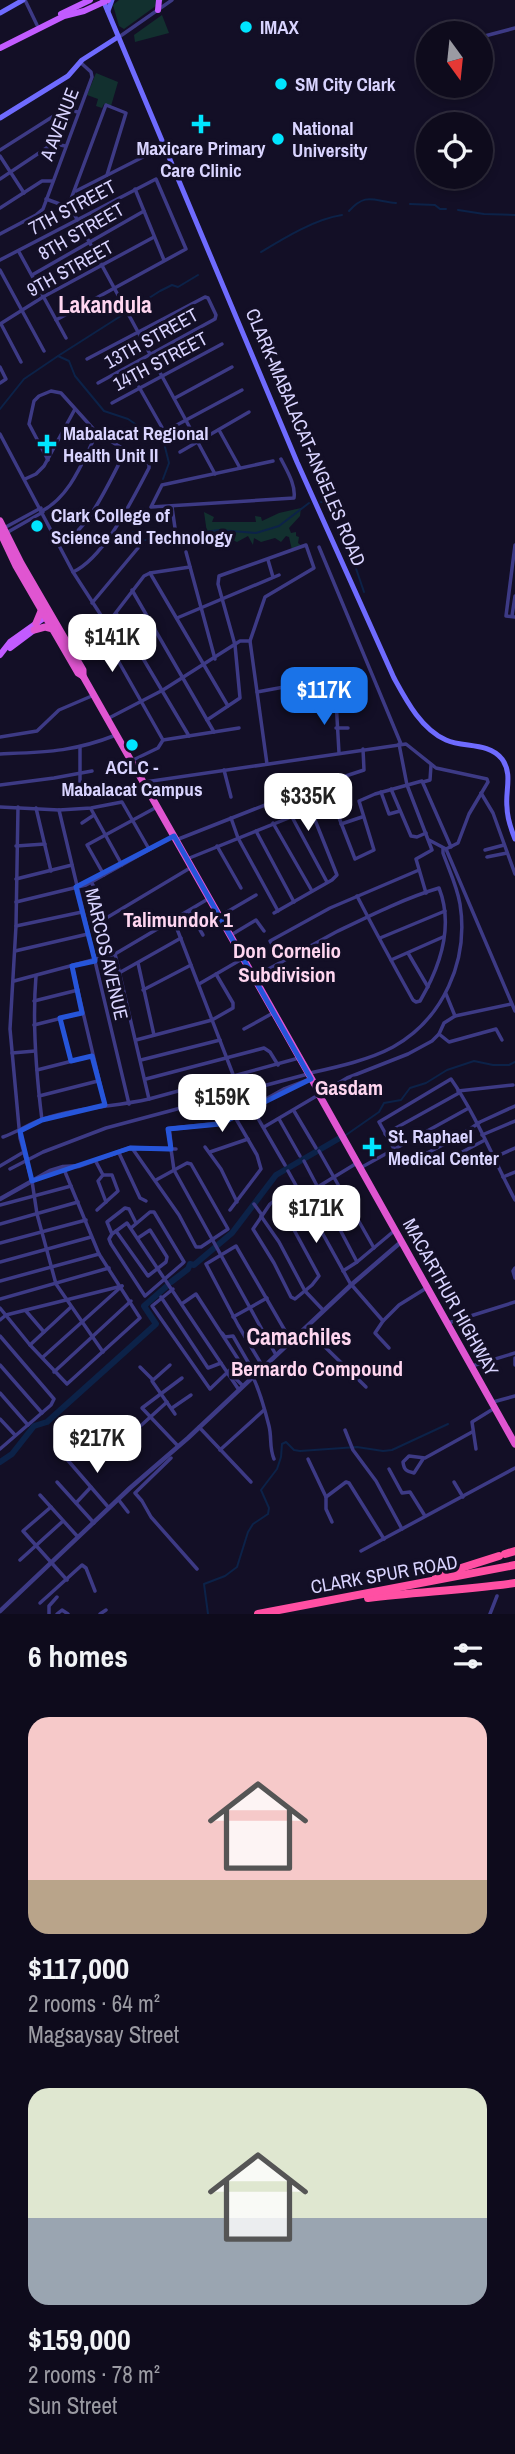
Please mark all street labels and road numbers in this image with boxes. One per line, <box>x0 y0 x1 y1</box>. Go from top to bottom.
street label: A AVENUE <box>33 84 85 165</box>
street label: 7TH STREET <box>24 173 121 241</box>
street label: 8TH STREET <box>33 196 129 266</box>
street label: 9TH STREET <box>22 233 118 302</box>
street label: 13TH STREET <box>99 301 203 375</box>
street label: CLARK-MABALACAT-ANGELES ROAD <box>240 304 372 570</box>
street label: 14TH STREET <box>108 325 212 397</box>
street label: MARCOS AVENUE <box>79 885 135 1023</box>
street label: MACARTHUR HIGHWAY <box>397 1214 505 1381</box>
street label: CLARK SPUR ROAD <box>308 1548 460 1600</box>

